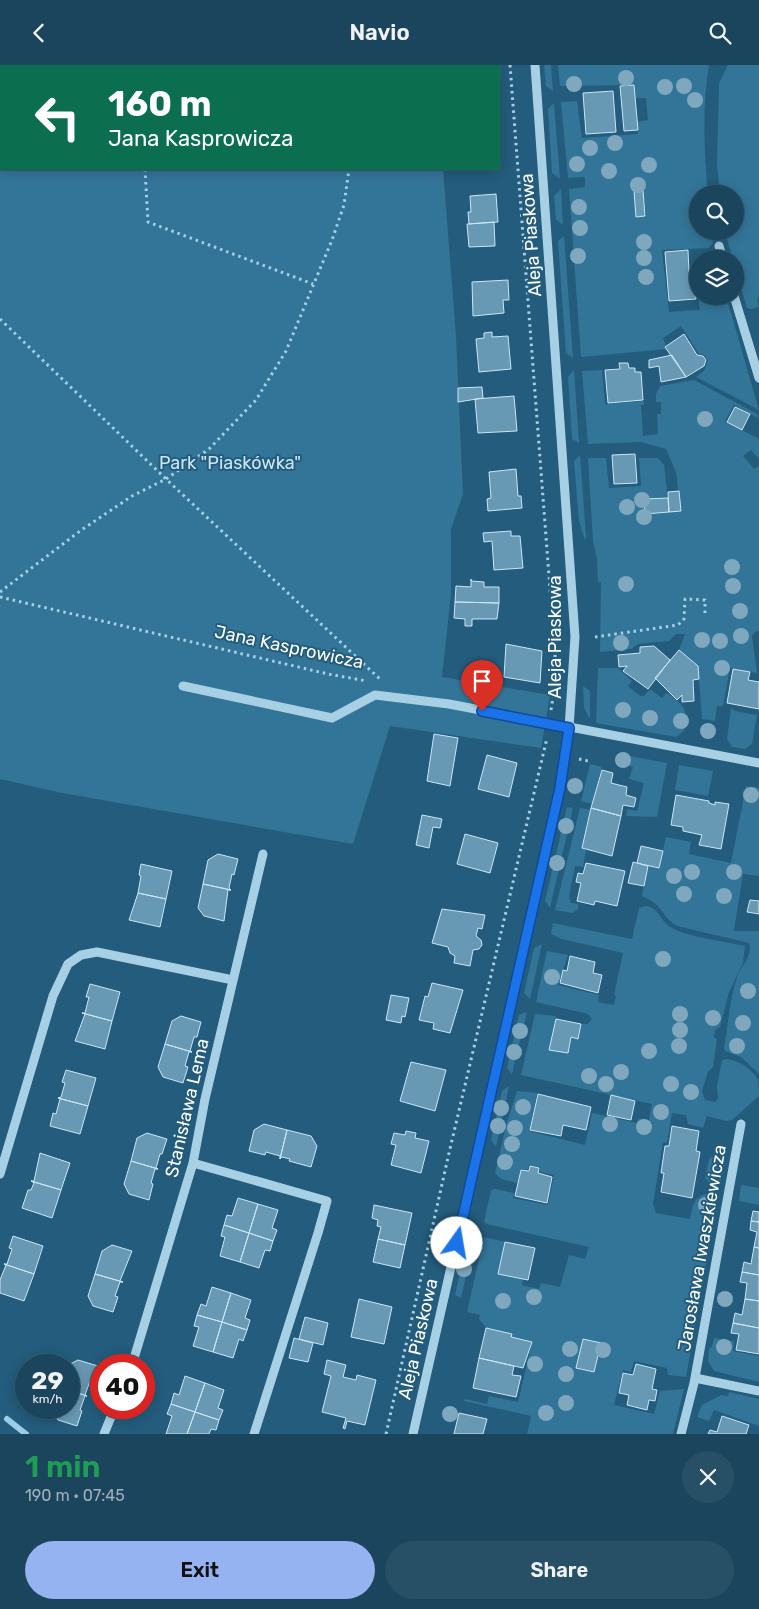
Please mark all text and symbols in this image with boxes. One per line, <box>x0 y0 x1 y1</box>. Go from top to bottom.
icon: back <box>25 19 53 47</box>
text: Navio <box>349 19 410 46</box>
icon: search <box>706 19 734 47</box>
text: 160 m <box>108 83 212 125</box>
icon: left <box>25 85 90 150</box>
text: Jana Kasprowicza <box>108 125 293 152</box>
street label: Aleja Piaskowa <box>516 173 546 297</box>
map controls <box>689 185 744 305</box>
button: search <box>689 185 744 240</box>
button: layers <box>689 250 744 305</box>
park label: Park "Piaskówka" <box>159 452 301 474</box>
street label: Aleja Piaskowa <box>544 575 566 699</box>
street label: Jana Kasprowicza <box>213 620 365 674</box>
pin <box>461 660 503 711</box>
icon: arrive <box>468 667 496 695</box>
street label: Stanisława Lema <box>160 1036 214 1180</box>
street label: Jarosława Iwaszkiewicza <box>673 1143 731 1353</box>
position arrow <box>430 1216 482 1268</box>
street label: Aleja Piaskowa <box>393 1276 443 1402</box>
speed limit sign: 40 <box>90 1354 155 1419</box>
text: 29 <box>31 1366 64 1395</box>
text: km/h <box>33 1392 62 1406</box>
text: 1 min <box>25 1449 100 1485</box>
button: close <box>682 1451 734 1503</box>
text: 190 m · 07:45 <box>25 1486 125 1505</box>
button: Exit <box>25 1541 375 1599</box>
button: Share <box>385 1541 734 1599</box>

